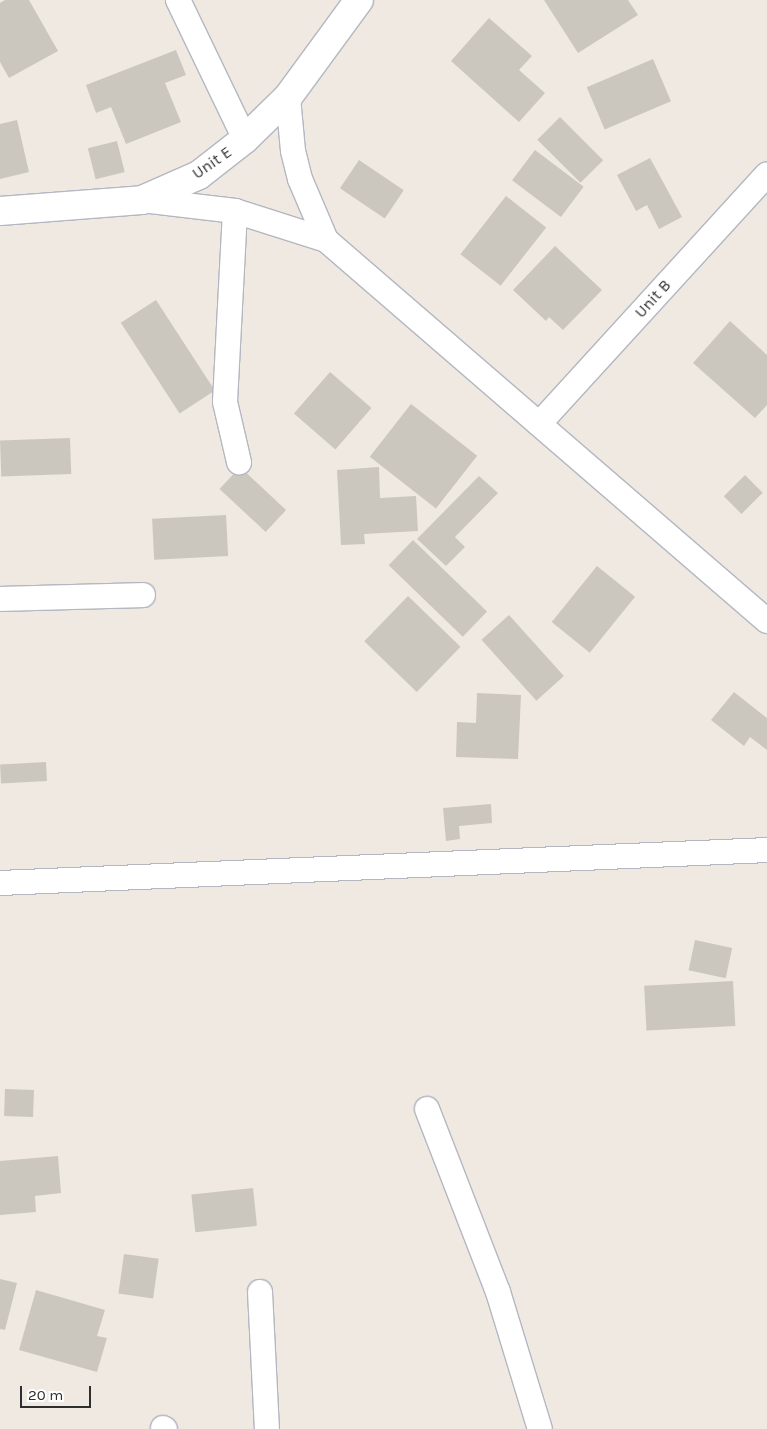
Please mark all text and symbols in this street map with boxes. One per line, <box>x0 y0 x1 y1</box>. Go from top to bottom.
street label: Unit E <box>189 143 235 183</box>
street label: Unit B <box>631 276 675 322</box>
scale bar <box>22 1376 94 1408</box>
text: 20 m <box>28 1386 63 1404</box>

